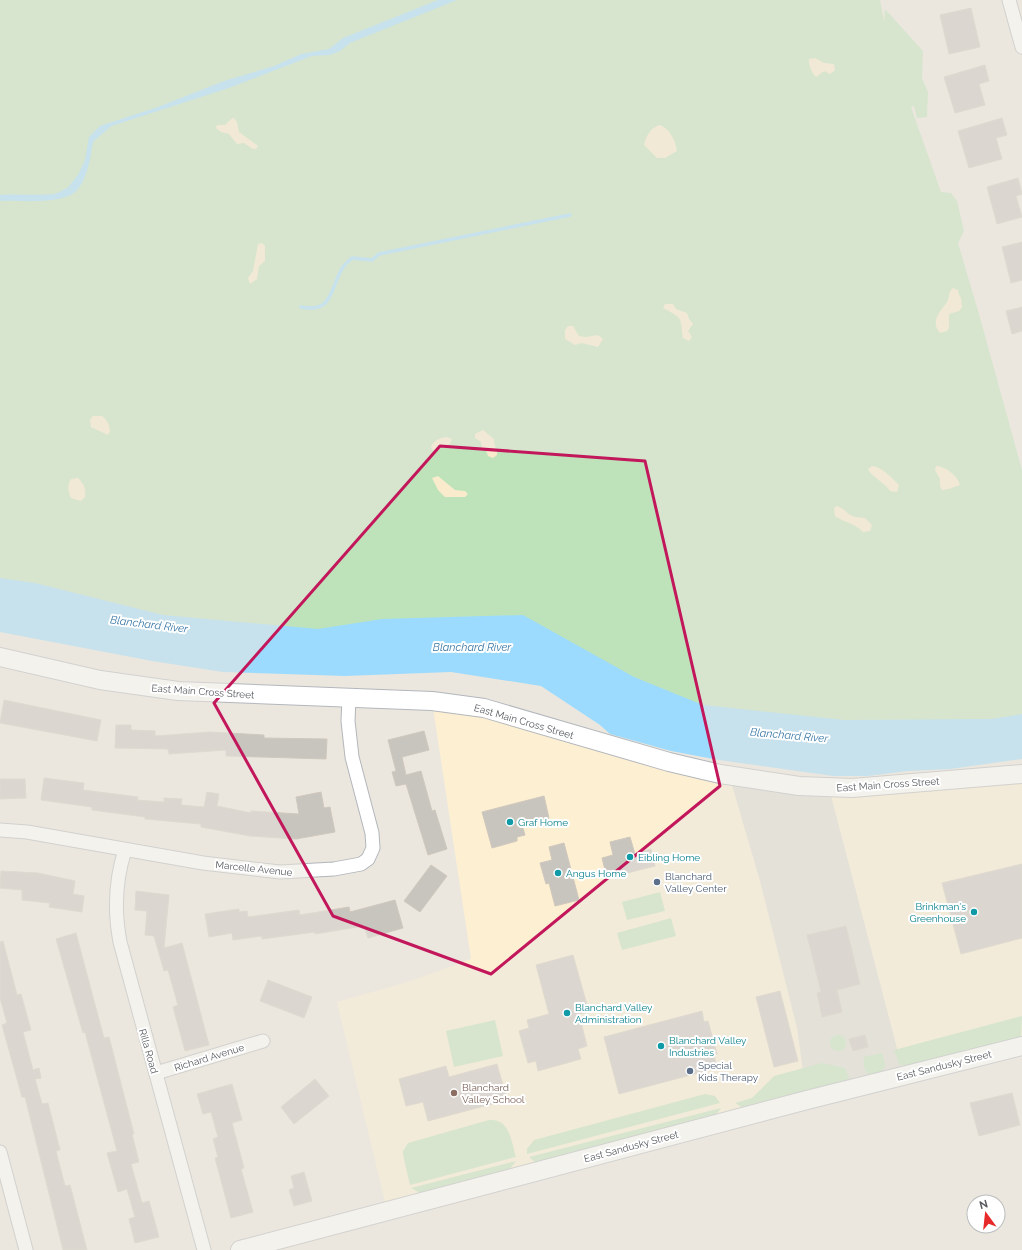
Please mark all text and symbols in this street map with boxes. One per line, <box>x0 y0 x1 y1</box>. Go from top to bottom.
water label: Blanchard River <box>109 613 190 636</box>
water label: Blanchard River <box>433 641 512 654</box>
street label: East Main Cross Street <box>151 682 255 701</box>
street label: East Main Cross Street <box>473 702 576 741</box>
water label: Blanchard River <box>749 726 830 745</box>
street label: East Main Cross Street <box>836 775 940 794</box>
marker: Graf Home <box>505 817 515 827</box>
place label: Graf Home <box>518 817 568 828</box>
marker: Eibling Home <box>625 852 635 862</box>
place label: Eibling Home <box>638 852 700 863</box>
street label: Marcelle Avenue <box>215 859 293 878</box>
marker: Angus Home <box>553 868 563 878</box>
place label: Angus Home <box>566 868 627 879</box>
place label: Blanchard Valley Center <box>665 871 727 894</box>
marker: Blanchard Valley Center <box>652 877 662 887</box>
place label: Brinkman's Greenhouse <box>910 901 966 924</box>
marker: Brinkman's Greenhouse <box>969 907 979 917</box>
place label: Blanchard Valley Administration <box>575 1002 653 1025</box>
marker: Blanchard Valley Administration <box>562 1008 572 1018</box>
street label: Rilla Road <box>137 1027 160 1075</box>
place label: Blanchard Valley Industries <box>669 1035 747 1058</box>
marker: Blanchard Valley Industries <box>656 1041 666 1051</box>
street label: Richard Avenue <box>173 1042 245 1073</box>
street label: East Sandusky Street <box>896 1048 993 1083</box>
place label: Special Kids Therapy <box>698 1060 759 1083</box>
marker: Special Kids Therapy <box>685 1066 695 1076</box>
place label: Blanchard Valley School <box>462 1082 525 1105</box>
marker: Blanchard Valley School <box>449 1088 459 1098</box>
street label: East Sandusky Street <box>583 1128 680 1164</box>
north arrow <box>966 1194 1006 1234</box>
text: N <box>978 1197 989 1212</box>

